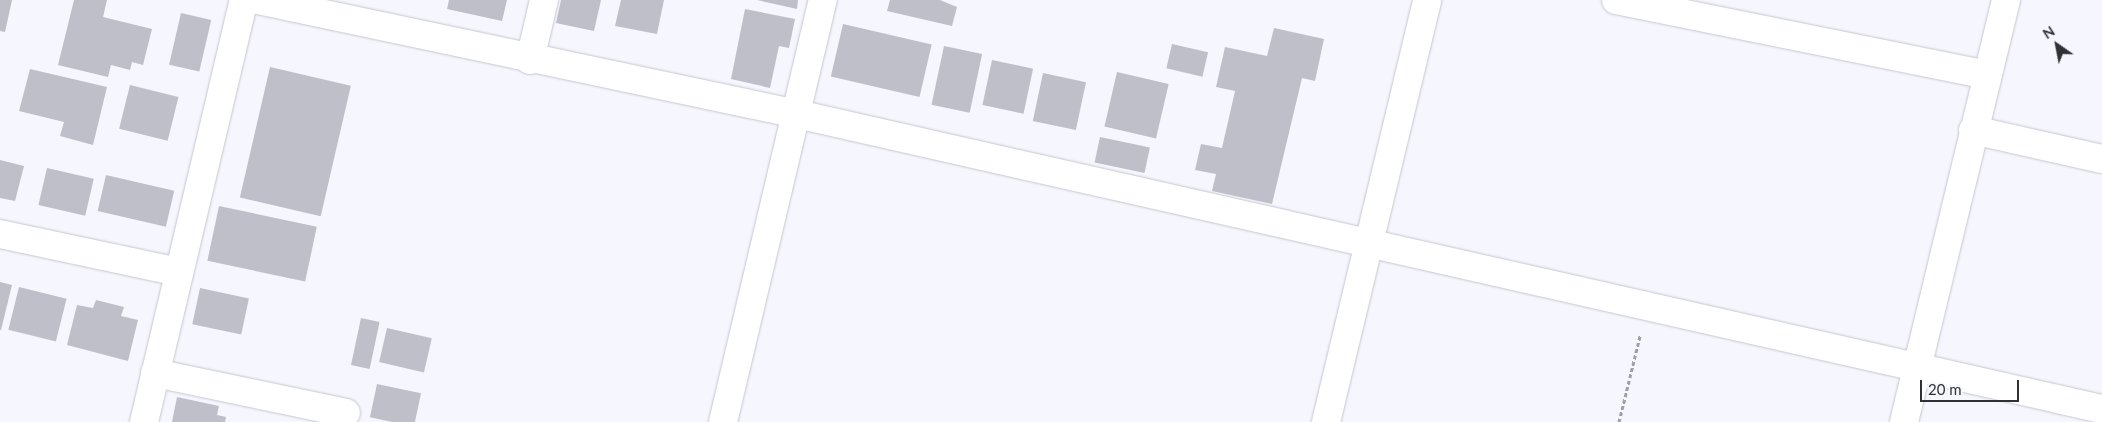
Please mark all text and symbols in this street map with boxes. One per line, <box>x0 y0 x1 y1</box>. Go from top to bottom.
north arrow <box>2032 20 2082 70</box>
text: N <box>2039 22 2058 42</box>
scale bar <box>1922 370 2021 402</box>
text: 20 m <box>1928 380 1962 398</box>

